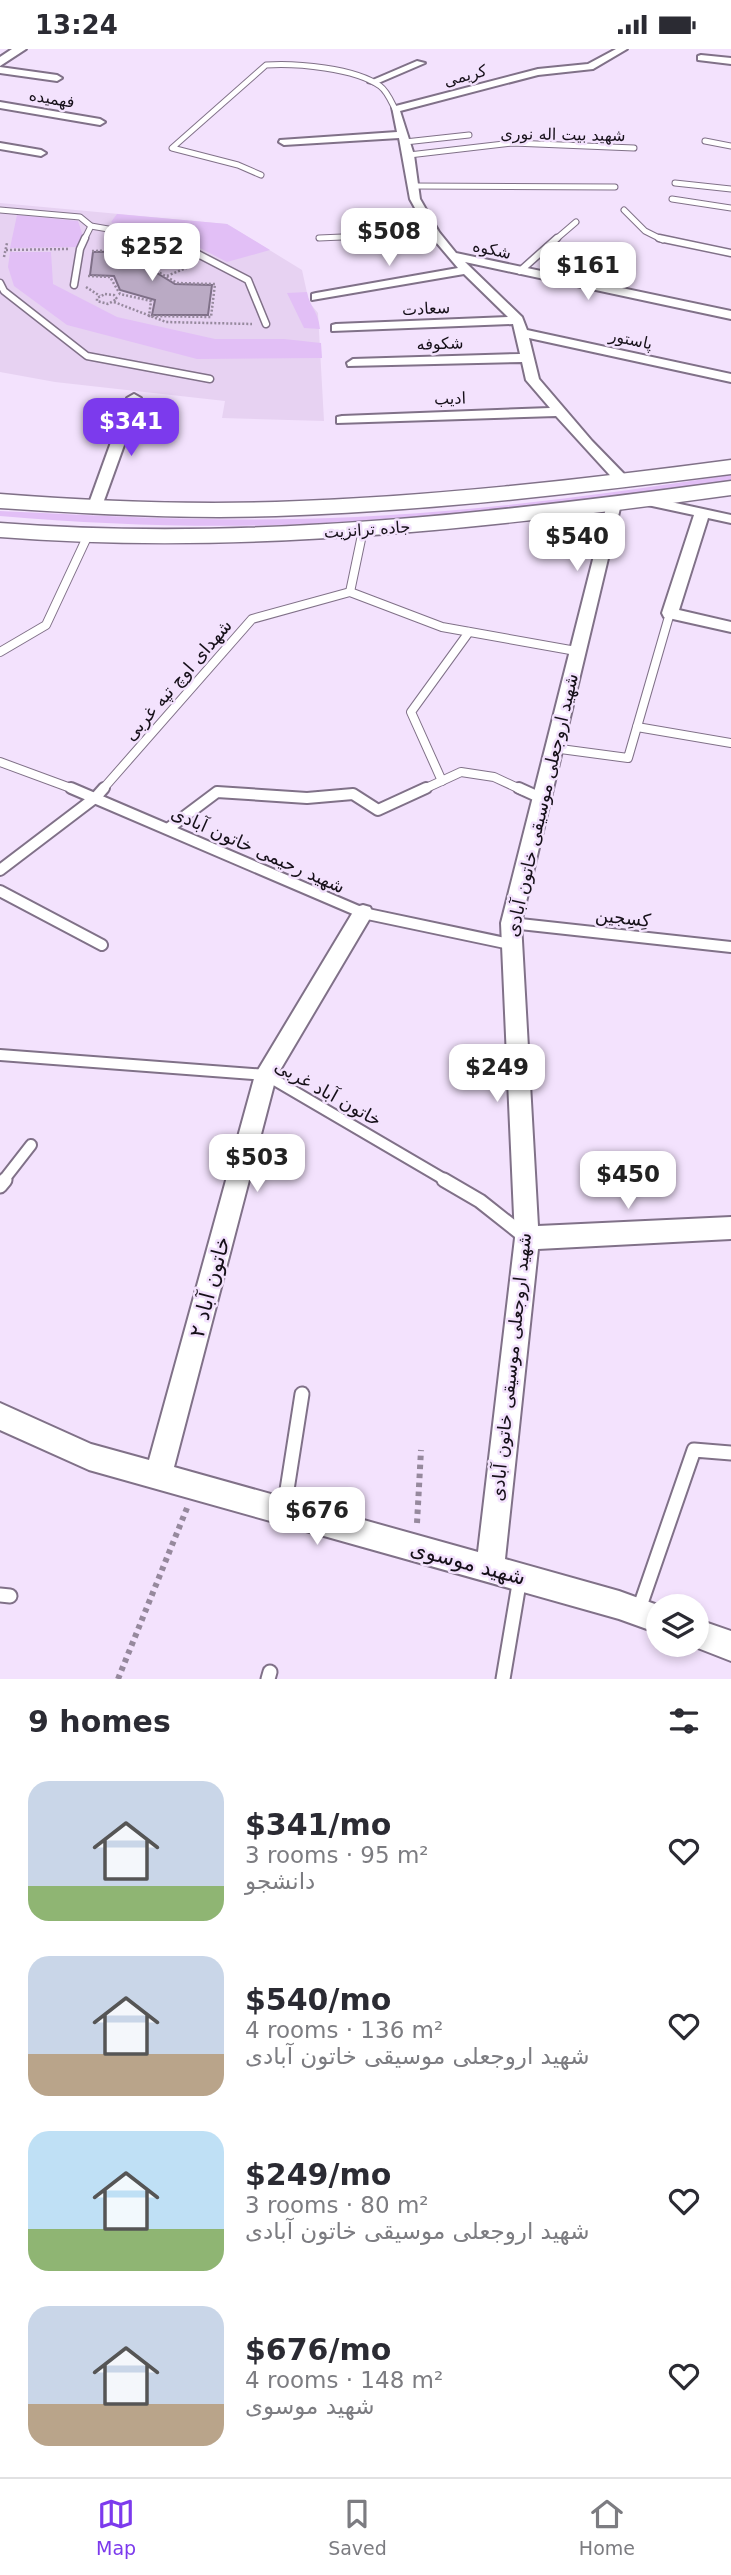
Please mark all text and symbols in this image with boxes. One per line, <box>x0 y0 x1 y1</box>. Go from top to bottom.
text: 13:24 <box>35 10 118 40</box>
street label: کریمی <box>442 61 489 91</box>
street label: فهمیده <box>27 85 76 113</box>
street label: شهید بیت اله نوری <box>500 124 626 146</box>
pin: $508 <box>348 209 430 268</box>
text: $508 <box>357 218 421 244</box>
pin: $252 <box>111 223 193 283</box>
text: $252 <box>120 233 184 259</box>
street label: شکوه <box>471 236 513 264</box>
pin: $161 <box>547 243 629 302</box>
text: $161 <box>556 252 620 278</box>
street label: سعادت <box>401 298 451 319</box>
street label: پاستور <box>606 325 654 354</box>
street label: شکوفه <box>416 333 464 355</box>
street label: ادیب <box>434 388 466 409</box>
pin: $341 <box>90 399 172 458</box>
text: $341 <box>99 408 163 434</box>
pin: $540 <box>536 513 618 573</box>
street label: جاده ترانزیت <box>323 517 411 543</box>
text: $540 <box>545 523 609 549</box>
street label: شهدای اوچ تپه غربی <box>119 615 238 746</box>
street label: شهید اروجعلی موسیقی خاتون آبادی <box>500 671 583 939</box>
street label: شهید رحیمی خاتون آبادی <box>168 801 349 898</box>
street label: کِسِجین <box>594 904 652 932</box>
pin: $249 <box>456 1045 538 1104</box>
street label: خاتون آباد غربی <box>271 1054 386 1131</box>
text: $249 <box>465 1054 529 1080</box>
pin: $503 <box>216 1135 298 1194</box>
text: $503 <box>225 1144 289 1170</box>
pin: $450 <box>587 1151 669 1211</box>
text: $450 <box>596 1161 660 1187</box>
street label: شهید اروجعلی موسیقی خاتون آبادی <box>485 1232 536 1502</box>
street label: خاتون آباد ۲ <box>184 1234 235 1340</box>
pin: $676 <box>276 1487 358 1547</box>
text: $676 <box>285 1497 349 1523</box>
street label: شهید موسوی <box>408 1536 528 1590</box>
map controls <box>646 1594 709 1657</box>
button: layers <box>646 1594 709 1657</box>
icon: filters <box>665 1702 703 1740</box>
text: 9 homes <box>28 1704 171 1739</box>
text: $341/mo <box>245 1807 391 1842</box>
icon: home <box>84 1809 168 1893</box>
icon: heart <box>665 1832 703 1870</box>
text: 3 rooms · 95 m² <box>245 1842 429 1868</box>
text: دانشجو <box>245 1868 315 1894</box>
text: $540/mo <box>245 1982 391 2017</box>
icon: home <box>84 1984 168 2068</box>
icon: heart <box>665 2007 703 2045</box>
text: 4 rooms · 136 m² <box>245 2017 443 2043</box>
text: شهید اروجعلی موسیقی خاتون آبادی <box>245 2043 590 2069</box>
text: $249/mo <box>245 2157 391 2192</box>
icon: home <box>84 2159 168 2243</box>
icon: heart <box>665 2182 703 2220</box>
text: 3 rooms · 80 m² <box>245 2192 429 2218</box>
text: شهید اروجعلی موسیقی خاتون آبادی <box>245 2218 590 2244</box>
text: $676/mo <box>245 2332 391 2367</box>
icon: home <box>84 2334 168 2418</box>
icon: heart <box>665 2357 703 2395</box>
text: 4 rooms · 148 m² <box>245 2367 443 2393</box>
text: شهید موسوی <box>245 2393 375 2419</box>
tab: Map <box>96 2495 136 2559</box>
tab: Saved <box>328 2495 387 2559</box>
tab: Home <box>579 2495 635 2559</box>

